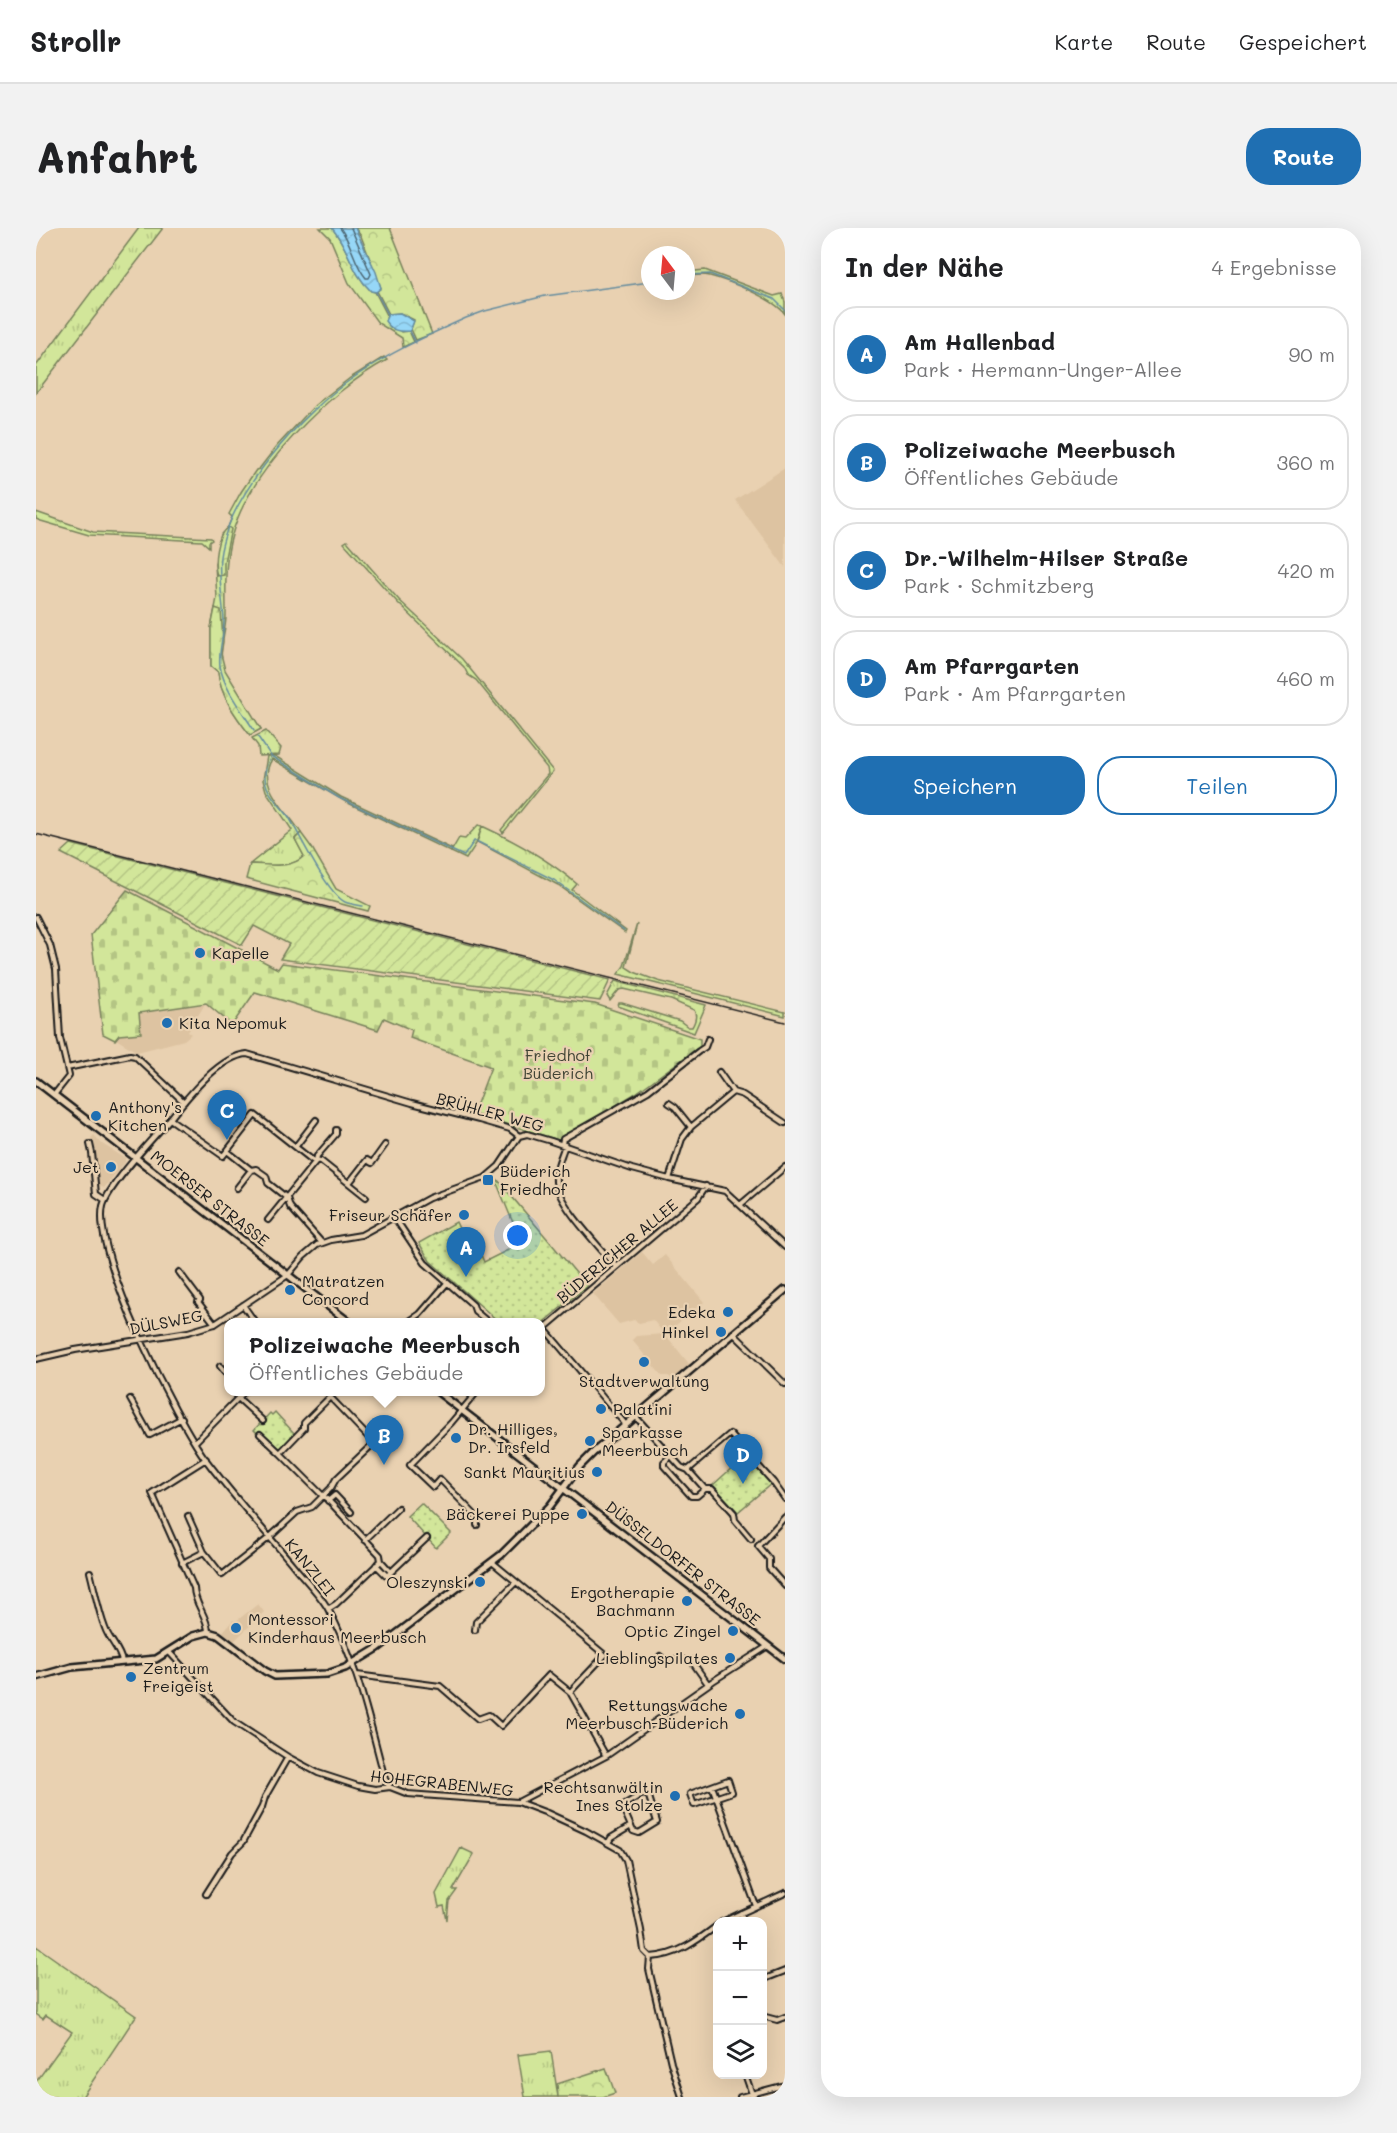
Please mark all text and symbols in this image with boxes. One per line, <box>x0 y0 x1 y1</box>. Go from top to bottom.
text: Strollr <box>30 23 121 59</box>
text: Karte <box>1055 28 1113 55</box>
text: Route <box>1146 28 1206 55</box>
text: Gespeichert <box>1239 28 1367 55</box>
button: Route <box>1246 128 1361 185</box>
text: Anfahrt <box>36 129 198 184</box>
north arrow <box>641 246 695 300</box>
text: In der Nähe <box>845 250 1004 284</box>
text: 4 Ergebnisse <box>1212 254 1337 280</box>
text: Am Hallenbad <box>904 327 1055 356</box>
text: A <box>860 341 873 367</box>
text: 90 m <box>1289 341 1335 367</box>
text: Park · Hermann-Unger-Allee <box>904 356 1182 382</box>
text: Polizeiwache Meerbusch <box>904 435 1175 464</box>
text: B <box>860 449 873 475</box>
text: 360 m <box>1277 449 1335 475</box>
text: Öffentliches Gebäude <box>904 464 1119 490</box>
text: Dr.-Wilhelm-Hilser Straße <box>904 543 1188 572</box>
text: C <box>859 557 874 583</box>
text: 420 m <box>1277 557 1335 583</box>
text: Park · Schmitzberg <box>904 572 1094 598</box>
text: Am Pfarrgarten <box>904 651 1079 680</box>
text: D <box>859 665 874 691</box>
text: 460 m <box>1277 665 1335 691</box>
text: Park · Am Pfarrgarten <box>904 680 1126 706</box>
button: Speichern <box>845 756 1085 815</box>
button: Teilen <box>1097 756 1337 815</box>
place label: Kapelle <box>212 942 269 963</box>
marker: Kapelle <box>193 946 207 960</box>
place label: Kita Nepomuk <box>179 1012 287 1033</box>
marker: Kita Nepomuk <box>160 1016 174 1030</box>
park label: Friedhof Büderich <box>523 1044 593 1083</box>
street label: BRÜHLER WEG <box>434 1087 546 1136</box>
pin: C <box>208 1090 246 1140</box>
place label: Anthony's Kitchen <box>108 1096 182 1135</box>
marker: Anthony's Kitchen <box>89 1109 103 1123</box>
street label: MOERSER STRASSE <box>147 1145 274 1250</box>
place label: Jet <box>73 1156 99 1177</box>
marker: Jet <box>104 1160 118 1174</box>
place label: Büderich Friedhof <box>500 1160 570 1199</box>
marker: Büderich Friedhof <box>481 1173 495 1187</box>
street label: BÜDERICHER ALLEE <box>552 1194 682 1307</box>
place label: Friseur Schäfer <box>329 1204 452 1225</box>
marker: Friseur Schäfer <box>457 1208 471 1222</box>
your location <box>503 1221 532 1250</box>
pin: A <box>446 1228 486 1277</box>
place label: Matratzen Concord <box>302 1270 384 1309</box>
marker: Matratzen Concord <box>283 1283 297 1297</box>
place label: Edeka <box>668 1301 716 1322</box>
street label: DÜLSWEG <box>127 1304 204 1339</box>
marker: Edeka <box>721 1305 735 1319</box>
popup <box>224 1318 545 1396</box>
place label: Hinkel <box>661 1321 709 1342</box>
marker: Hinkel <box>714 1325 728 1339</box>
text: Polizeiwache Meerbusch <box>249 1330 520 1359</box>
marker: Stadtverwaltung <box>637 1355 651 1369</box>
text: Öffentliches Gebäude <box>249 1359 464 1385</box>
place label: Stadtverwaltung <box>579 1370 709 1391</box>
place label: Palatini <box>613 1398 672 1419</box>
marker: Palatini <box>594 1402 608 1416</box>
pin: B <box>364 1416 404 1465</box>
place label: Dr. Hilliges, Dr. Irsfeld <box>468 1418 558 1457</box>
place label: Sparkasse Meerbusch <box>602 1421 688 1460</box>
marker: Dr. Hilliges, Dr. Irsfeld <box>449 1431 463 1445</box>
marker: Sparkasse Meerbusch <box>583 1434 597 1448</box>
pin: D <box>724 1434 762 1484</box>
place label: Sankt Mauritius <box>464 1461 585 1482</box>
marker: Sankt Mauritius <box>590 1465 604 1479</box>
street label: DÜSSELDORFER STRASSE <box>602 1496 765 1630</box>
place label: Bäckerei Puppe <box>446 1503 570 1524</box>
marker: Bäckerei Puppe <box>575 1507 589 1521</box>
street label: KANZLEI <box>281 1534 340 1600</box>
place label: Oleszynski <box>386 1571 468 1592</box>
marker: Oleszynski <box>473 1575 487 1589</box>
place label: Ergotherapie Bachmann <box>570 1581 675 1620</box>
marker: Ergotherapie Bachmann <box>680 1594 694 1608</box>
place label: Montessori Kinderhaus Meerbusch <box>248 1608 426 1647</box>
place label: Optic Zingel <box>624 1620 721 1641</box>
marker: Montessori Kinderhaus Meerbusch <box>229 1621 243 1635</box>
marker: Optic Zingel <box>726 1624 740 1638</box>
place label: Lieblingspilates <box>596 1647 718 1668</box>
marker: Lieblingspilates <box>723 1651 737 1665</box>
place label: Zentrum Freigeist <box>143 1657 214 1696</box>
marker: Zentrum Freigeist <box>124 1670 138 1684</box>
place label: Rettungswache Meerbusch-Büderich <box>565 1694 728 1733</box>
marker: Rettungswache Meerbusch-Büderich <box>733 1707 747 1721</box>
street label: HOHEGRABENWEG <box>369 1765 515 1800</box>
place label: Rechtsanwältin Ines Stolze <box>544 1776 663 1815</box>
marker: Rechtsanwältin Ines Stolze <box>668 1789 682 1803</box>
map controls <box>713 1917 767 2079</box>
button: + <box>713 1917 767 1971</box>
button: − <box>713 1971 767 2025</box>
button: layers <box>713 2025 767 2079</box>

